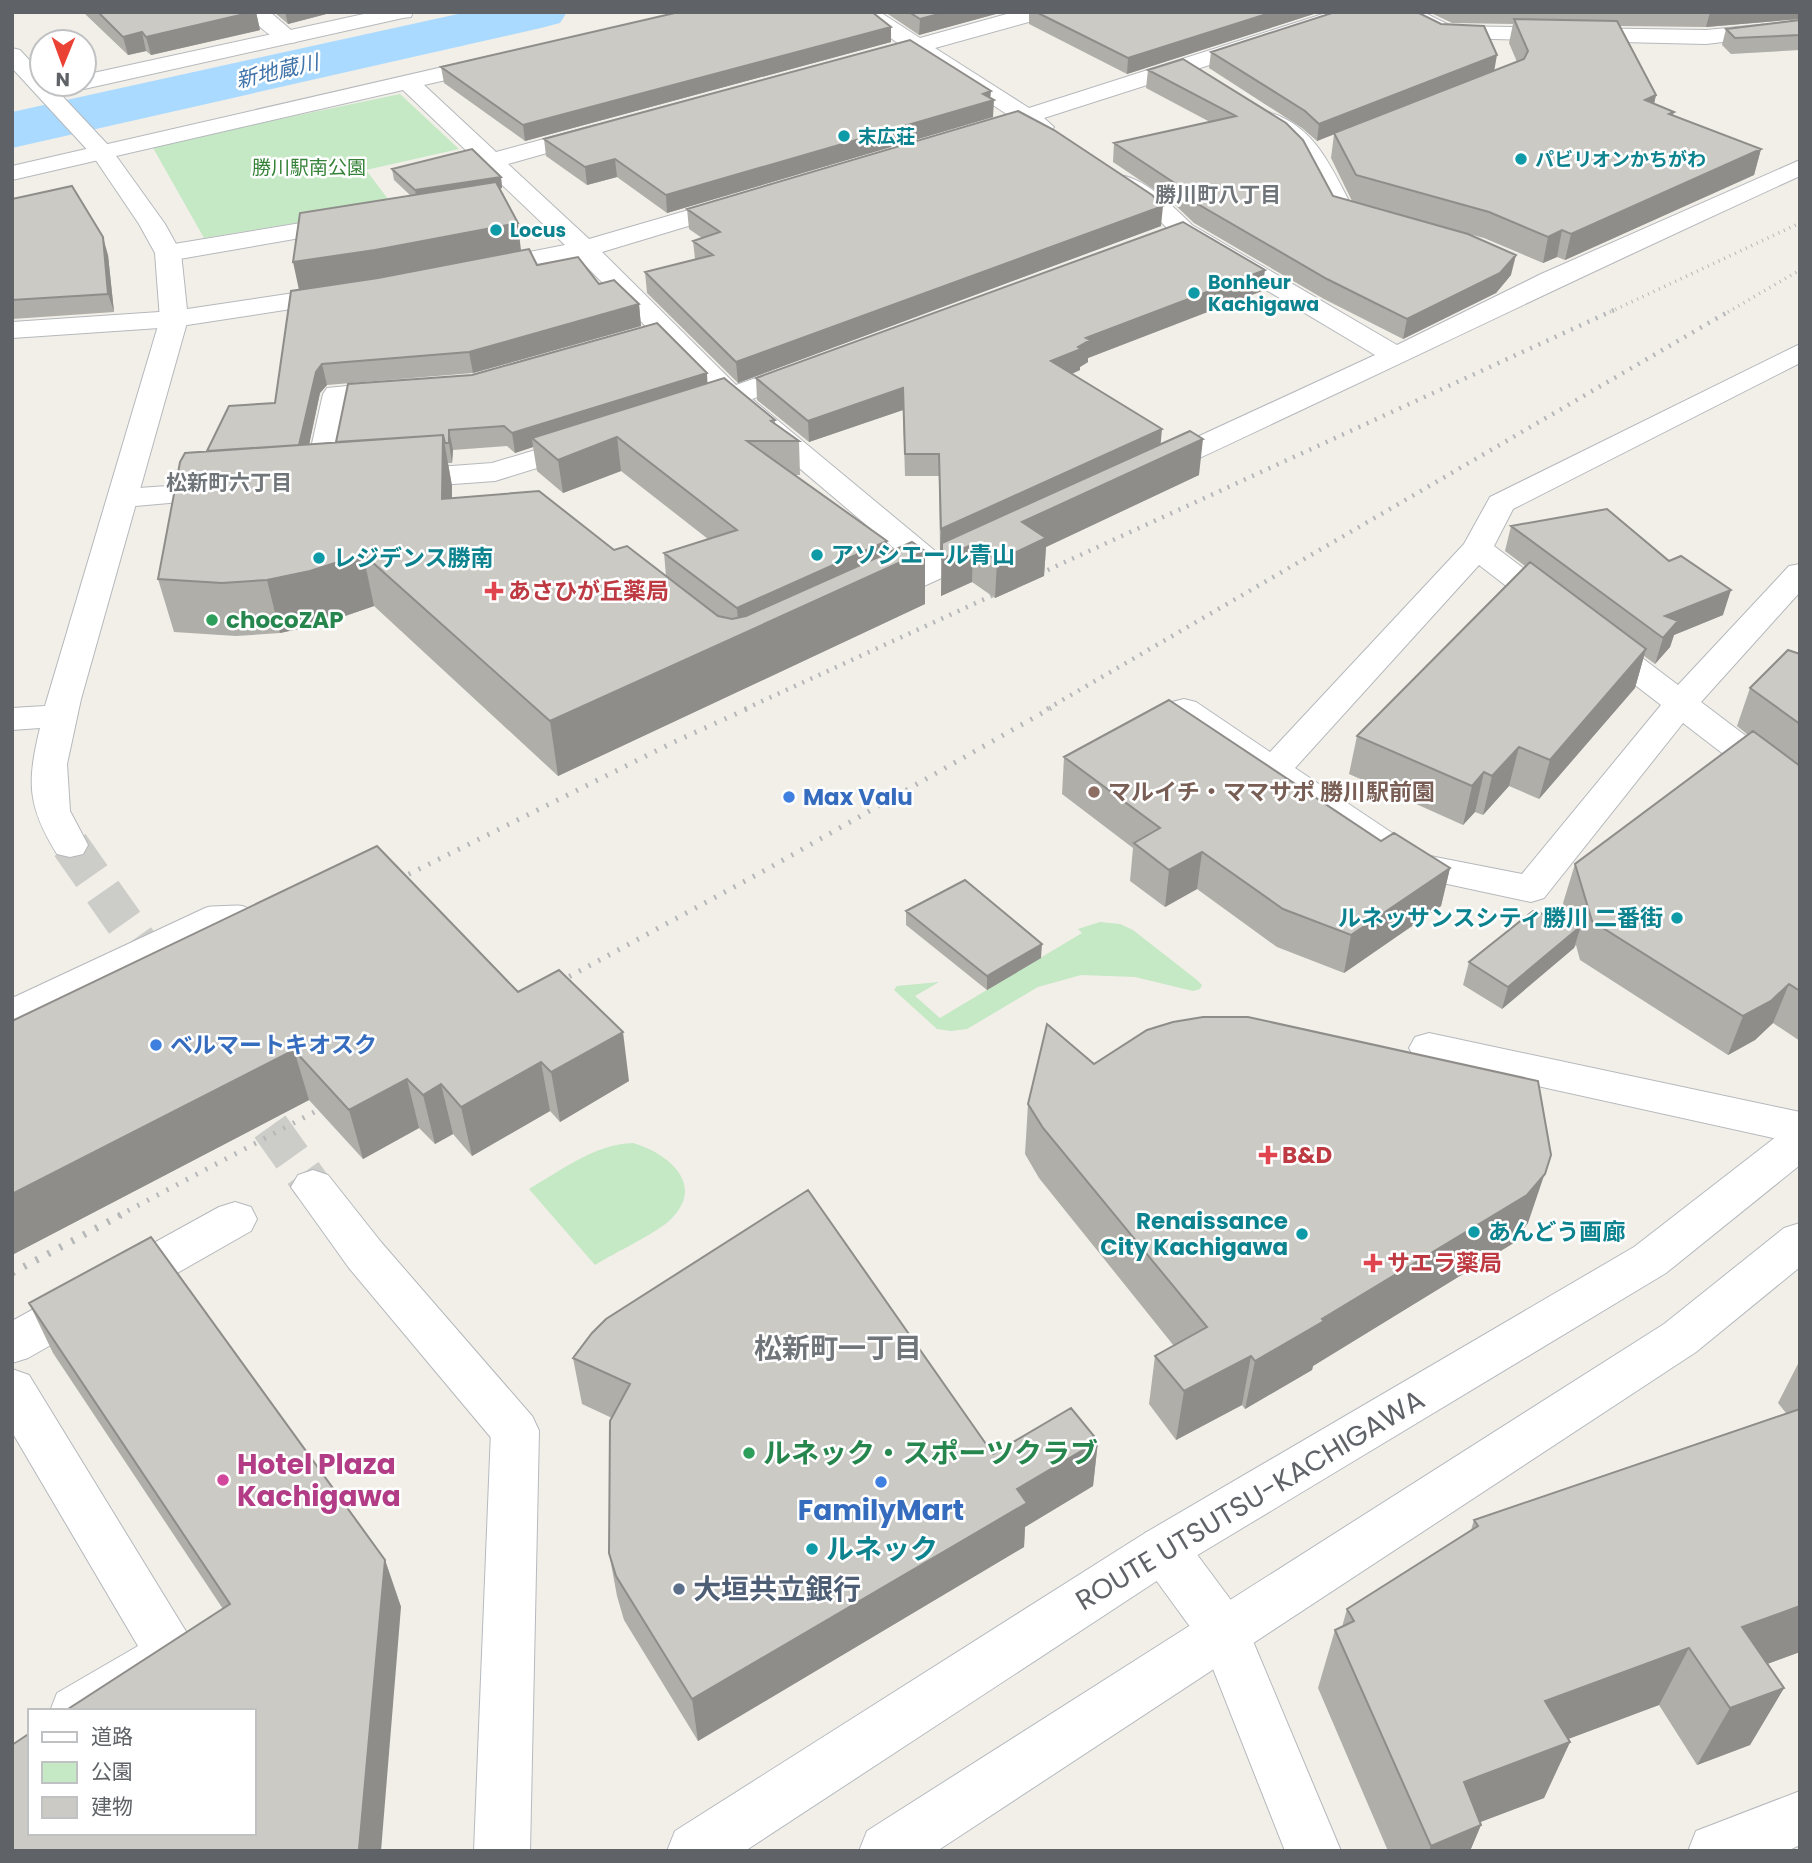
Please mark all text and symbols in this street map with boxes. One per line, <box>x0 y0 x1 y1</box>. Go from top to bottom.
north arrow <box>28 28 98 98</box>
water label: 新地蔵川 <box>233 47 323 95</box>
text: N <box>55 66 70 93</box>
place label: 末広荘 <box>858 123 915 150</box>
marker: 末広荘 <box>836 128 852 144</box>
place label: パビリオンかちがわ <box>1535 146 1706 173</box>
marker: パビリオンかちがわ <box>1513 151 1529 167</box>
park label: 勝川駅南公園 <box>252 154 366 181</box>
district label: 勝川町八丁目 <box>1155 180 1281 209</box>
place label: Locus <box>510 217 566 244</box>
marker: Locus <box>488 222 504 238</box>
place label: Bonheur Kachigawa <box>1208 269 1319 318</box>
marker: Bonheur Kachigawa <box>1186 285 1202 301</box>
district label: 松新町六丁目 <box>166 468 292 497</box>
place label: アソシエール青山 <box>831 539 1015 571</box>
place label: レジデンス勝南 <box>333 542 494 574</box>
marker: アソシエール青山 <box>809 547 825 563</box>
marker: レジデンス勝南 <box>311 550 327 566</box>
place label: あさひが丘薬局 <box>508 575 669 607</box>
marker: あさひが丘薬局 <box>486 583 502 599</box>
place label: chocoZAP <box>226 604 344 636</box>
marker: chocoZAP <box>204 612 220 628</box>
place label: マルイチ・ママサポ 勝川駅前園 <box>1108 776 1435 808</box>
place label: Max Valu <box>803 781 913 813</box>
marker: マルイチ・ママサポ 勝川駅前園 <box>1086 784 1102 800</box>
marker: Max Valu <box>781 789 797 805</box>
place label: ルネッサンスシティ勝川 二番街 <box>1338 902 1663 934</box>
marker: ルネッサンスシティ勝川 二番街 <box>1669 910 1685 926</box>
place label: ベルマートキオスク <box>170 1029 377 1061</box>
marker: ベルマートキオスク <box>148 1037 164 1053</box>
place label: B&D <box>1282 1139 1332 1171</box>
marker: B&D <box>1260 1147 1276 1163</box>
place label: Renaissance City Kachigawa <box>1100 1205 1288 1263</box>
place label: あんどう画廊 <box>1488 1216 1625 1248</box>
marker: あんどう画廊 <box>1466 1224 1482 1240</box>
marker: Renaissance City Kachigawa <box>1294 1226 1310 1242</box>
place label: サエラ薬局 <box>1387 1247 1502 1279</box>
marker: サエラ薬局 <box>1365 1255 1381 1271</box>
district label: 松新町一丁目 <box>754 1329 922 1368</box>
street label: ROUTE UTSUTSU-KACHIGAWA <box>1068 1380 1432 1620</box>
place label: ルネック・スポーツクラブ <box>763 1434 1098 1473</box>
place label: Hotel Plaza Kachigawa <box>237 1445 401 1516</box>
marker: ルネック・スポーツクラブ <box>741 1445 757 1461</box>
marker: Hotel Plaza Kachigawa <box>215 1472 231 1488</box>
marker: FamilyMart <box>873 1474 889 1490</box>
place label: FamilyMart <box>798 1491 964 1530</box>
place label: ルネック <box>826 1530 938 1569</box>
marker: ルネック <box>804 1541 820 1557</box>
place label: 大垣共立銀行 <box>693 1570 861 1609</box>
marker: 大垣共立銀行 <box>671 1581 687 1597</box>
legend <box>28 1709 256 1835</box>
text: 道路 <box>91 1722 133 1751</box>
text: 公園 <box>91 1757 133 1786</box>
text: 建物 <box>91 1792 133 1821</box>

